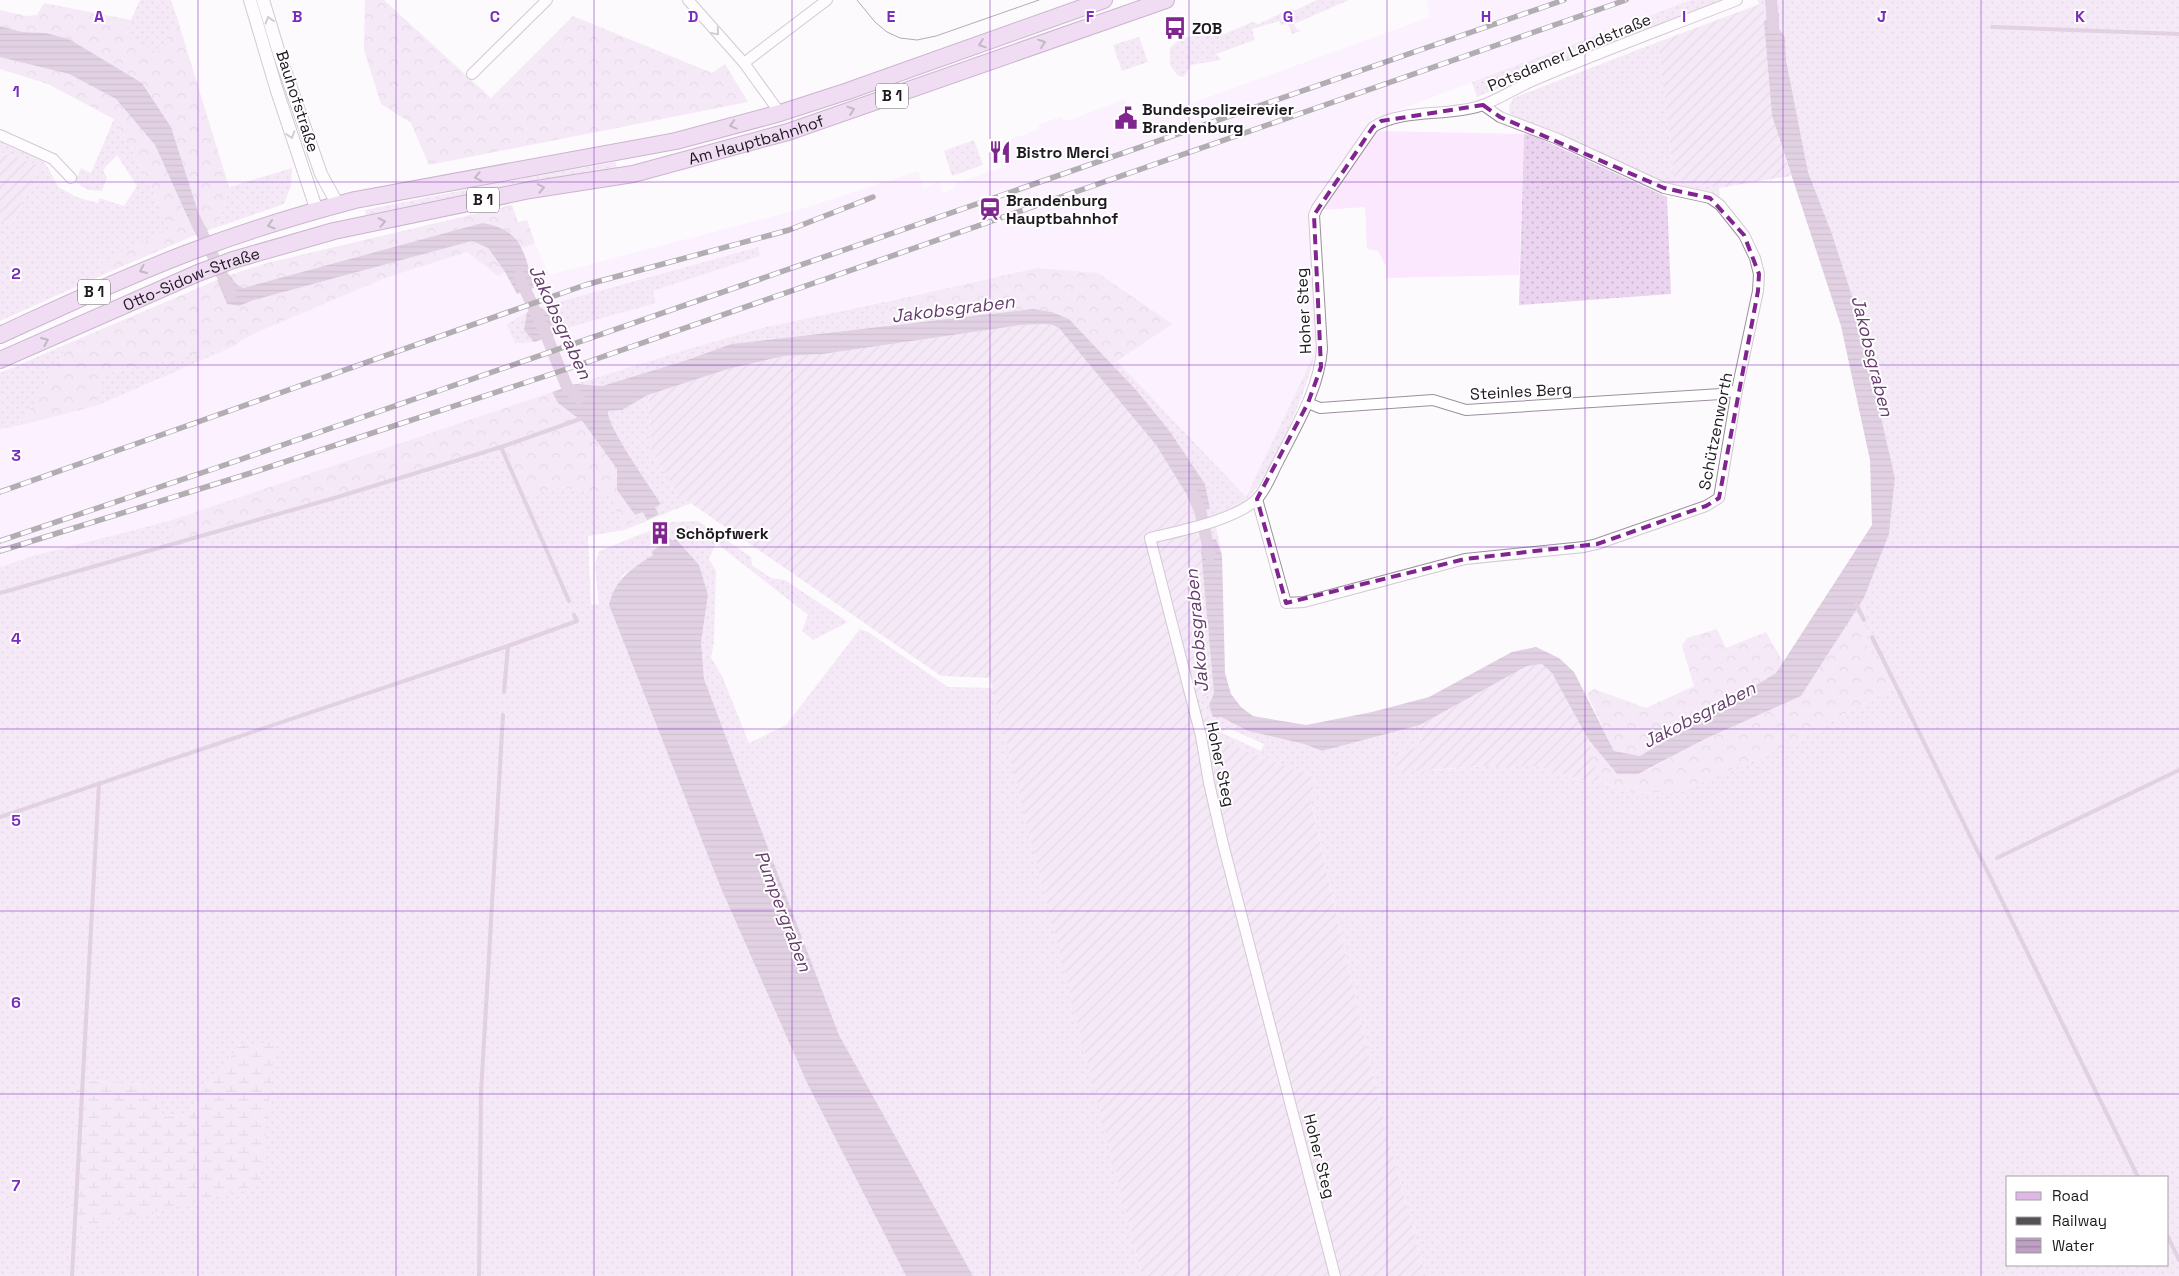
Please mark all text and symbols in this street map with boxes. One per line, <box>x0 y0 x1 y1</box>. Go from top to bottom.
text: A <box>94 6 104 27</box>
text: B <box>292 6 302 27</box>
text: C <box>490 6 500 27</box>
text: D <box>688 6 698 27</box>
text: E <box>887 6 896 27</box>
text: F <box>1086 6 1095 27</box>
text: G <box>1283 6 1293 27</box>
text: H <box>1481 6 1491 27</box>
text: I <box>1682 6 1686 27</box>
text: J <box>1877 6 1887 27</box>
text: K <box>2075 6 2085 27</box>
street label: Potsdamer Landstraße <box>1484 8 1654 96</box>
bus stop icon: ZOB <box>1162 15 1188 41</box>
one-way arrow <box>264 16 274 24</box>
place label: ZOB <box>1192 18 1222 39</box>
one-way arrow <box>711 26 720 35</box>
one-way arrow <box>978 38 987 48</box>
one-way arrow <box>1037 39 1046 49</box>
street label: Bauhofstraße <box>271 48 324 155</box>
text: 1 <box>12 81 20 102</box>
road number: B 1 <box>876 84 908 108</box>
place label: Bundespolizeirevier Brandenburg <box>1142 99 1294 138</box>
public building icon: Bundespolizeirevier Brandenburg <box>1113 105 1139 131</box>
one-way arrow <box>846 106 855 116</box>
street label: Am Hauptbahnhof <box>686 110 827 170</box>
one-way arrow <box>730 120 738 130</box>
one-way arrow <box>285 130 295 138</box>
restaurant icon: Bistro Merci <box>987 139 1013 165</box>
place label: Bistro Merci <box>1016 142 1109 163</box>
one-way arrow <box>474 171 483 182</box>
one-way arrow <box>537 184 546 194</box>
road number: B 1 <box>467 188 499 212</box>
place label: Brandenburg Hauptbahnhof <box>1006 190 1118 229</box>
station icon: Brandenburg Hauptbahnhof <box>977 196 1003 222</box>
one-way arrow <box>378 217 387 227</box>
one-way arrow <box>267 220 276 230</box>
street label: Otto-Sidow-Straße <box>120 243 262 316</box>
water label: Jakobsgraben <box>524 261 597 384</box>
text: 2 <box>11 263 21 284</box>
one-way arrow <box>139 264 148 275</box>
street label: Hoher Steg <box>1291 267 1316 355</box>
road number: B 1 <box>78 280 110 304</box>
water label: Jakobsgraben <box>890 289 1017 327</box>
water label: Jakobsgraben <box>1846 293 1899 420</box>
one-way arrow <box>40 336 49 347</box>
street label: Schützenworth <box>1694 371 1737 492</box>
street label: Steinles Berg <box>1469 378 1573 405</box>
text: 3 <box>11 445 21 466</box>
building icon: Schöpfwerk <box>647 520 673 546</box>
place label: Schöpfwerk <box>676 523 769 544</box>
water label: Jakobsgraben <box>1180 567 1213 694</box>
text: 4 <box>11 628 21 649</box>
water label: Jakobsgraben <box>1638 676 1760 753</box>
street label: Hoher Steg <box>1201 720 1240 809</box>
text: 5 <box>11 810 21 831</box>
water label: Pumpergraben <box>750 847 817 975</box>
text: 6 <box>11 992 21 1013</box>
street label: Hoher Steg <box>1299 1112 1340 1201</box>
text: 7 <box>12 1175 21 1196</box>
legend <box>2006 1176 2169 1266</box>
text: Road <box>2052 1186 2089 1205</box>
text: Railway <box>2052 1211 2107 1230</box>
text: Water <box>2052 1236 2095 1255</box>

